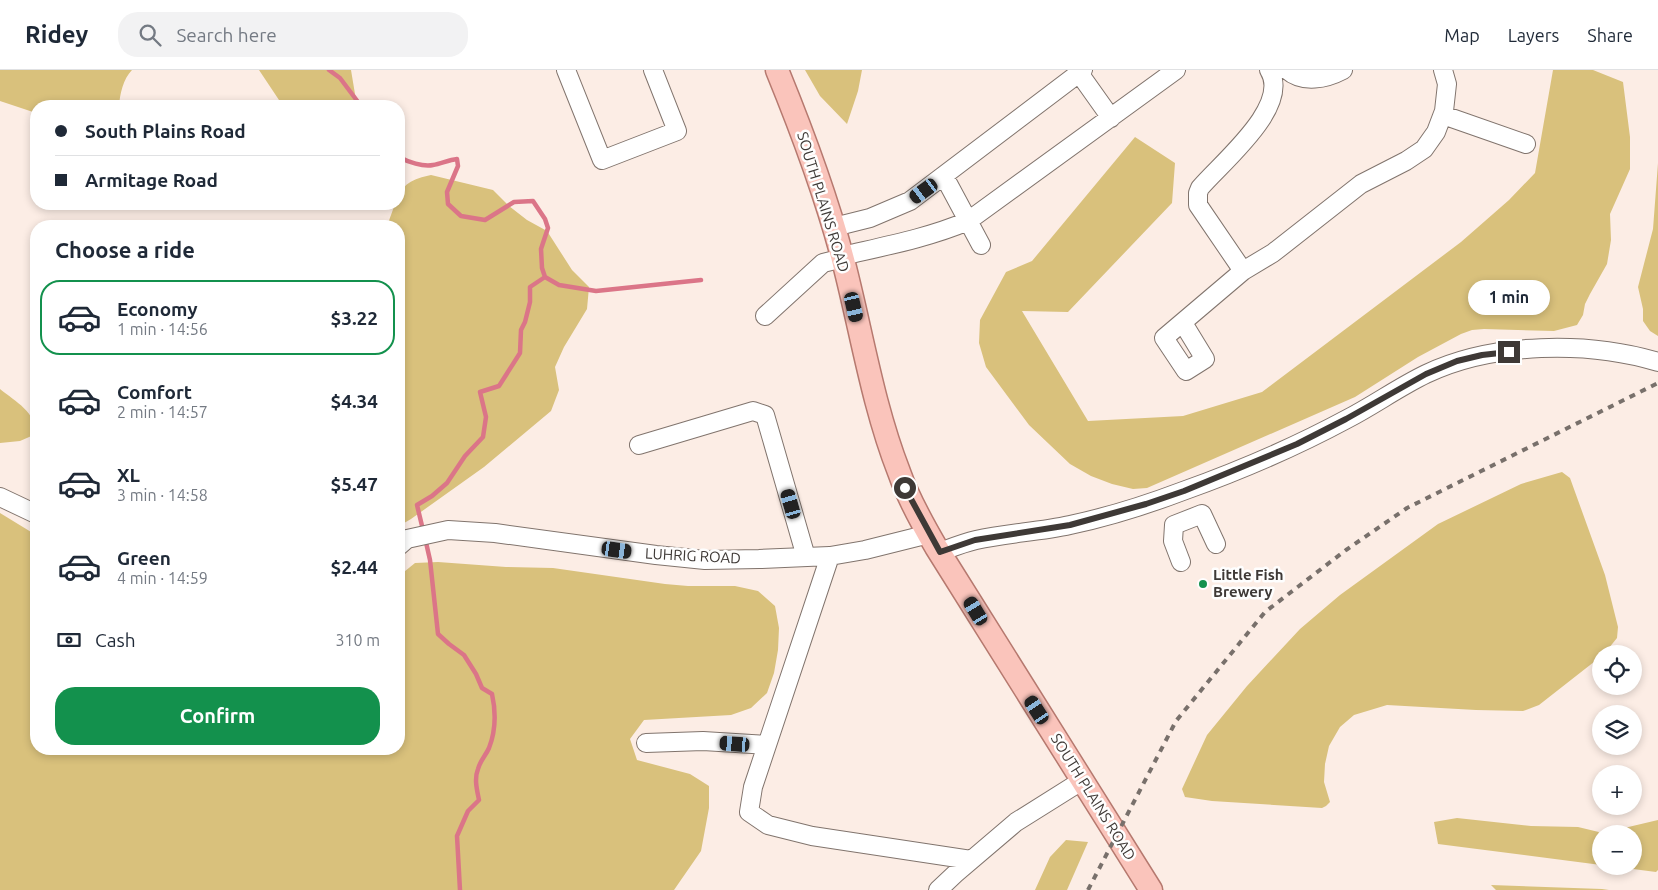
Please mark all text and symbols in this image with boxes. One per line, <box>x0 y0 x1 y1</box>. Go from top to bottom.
search box <box>118 12 468 57</box>
text: Ridey <box>25 21 88 48</box>
icon: search <box>136 21 164 49</box>
text: Search here <box>176 24 277 46</box>
text: Map <box>1444 25 1480 45</box>
text: Layers <box>1508 25 1559 45</box>
text: Share <box>1587 25 1633 45</box>
text: South Plains Road <box>85 120 246 142</box>
street label: SOUTH PLAINS ROAD <box>794 130 853 274</box>
text: Armitage Road <box>85 169 218 191</box>
car <box>907 176 940 206</box>
text: Choose a ride <box>55 237 195 262</box>
callout: 1 min <box>1468 280 1550 314</box>
text: 1 min <box>1489 288 1529 306</box>
car <box>843 291 864 323</box>
icon: car <box>57 295 102 340</box>
text: Economy <box>117 298 198 320</box>
text: $3.22 <box>330 307 378 329</box>
text: 1 min · 14:56 <box>117 320 208 338</box>
route end <box>1498 341 1520 363</box>
icon: car <box>57 378 102 423</box>
text: Comfort <box>117 381 192 403</box>
text: $4.34 <box>330 390 378 412</box>
text: 2 min · 14:57 <box>117 403 208 421</box>
icon: car <box>57 461 102 506</box>
text: XL <box>117 464 140 486</box>
text: $5.47 <box>330 473 378 495</box>
route start <box>894 477 916 499</box>
text: 3 min · 14:58 <box>117 486 208 504</box>
car <box>779 488 802 520</box>
car <box>601 540 632 560</box>
icon: car <box>57 544 102 589</box>
street label: LUHRIG ROAD <box>645 545 741 567</box>
text: Green <box>117 547 171 569</box>
text: $2.44 <box>330 556 378 578</box>
place label: Little Fish Brewery <box>1213 566 1284 600</box>
text: 4 min · 14:59 <box>117 569 208 587</box>
marker: Little Fish Brewery <box>1197 578 1209 590</box>
car <box>961 594 990 628</box>
icon: cash <box>55 626 83 654</box>
text: Cash <box>95 629 136 651</box>
text: 310 m <box>335 631 380 649</box>
map controls <box>1592 645 1642 875</box>
button: locate <box>1592 645 1642 695</box>
button: Confirm <box>55 687 380 745</box>
car <box>1022 693 1051 727</box>
button: layers <box>1592 705 1642 755</box>
street label: SOUTH PLAINS ROAD <box>1048 730 1139 863</box>
car <box>719 735 750 753</box>
button: + <box>1592 765 1642 815</box>
button: − <box>1592 825 1642 875</box>

